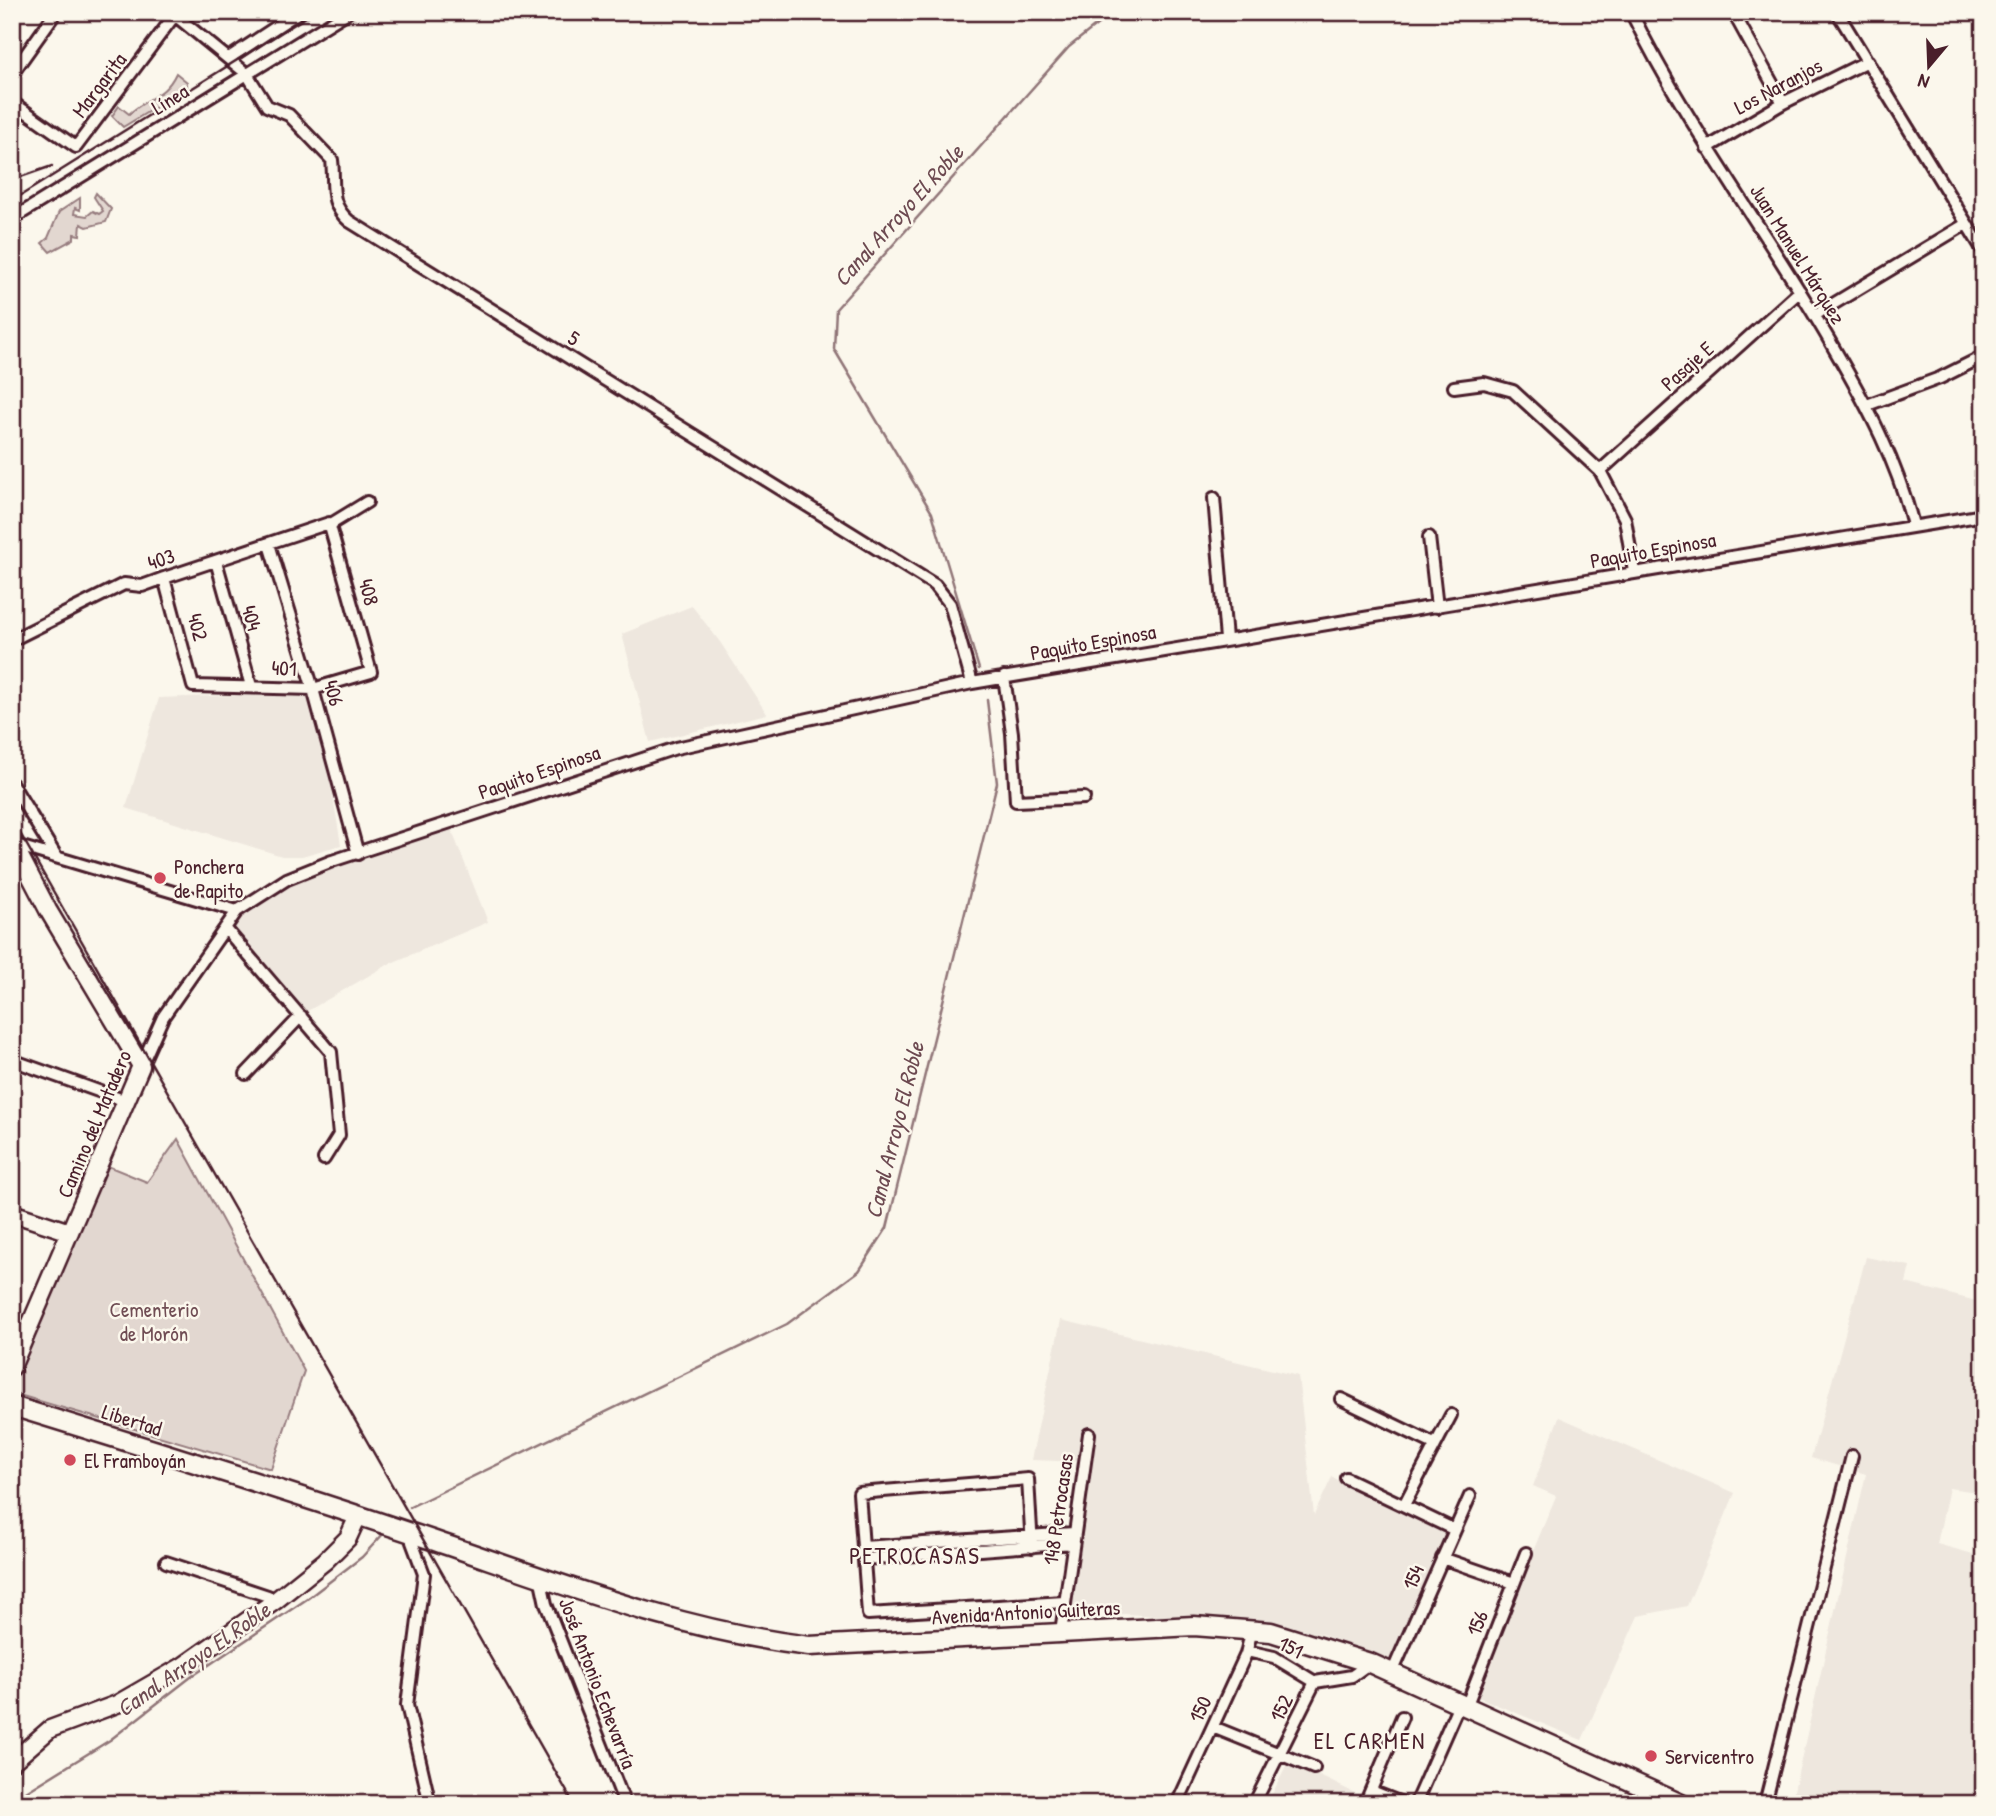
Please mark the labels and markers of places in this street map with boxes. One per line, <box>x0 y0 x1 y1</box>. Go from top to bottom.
place label: Ponchera de Papito <box>174 852 244 905</box>
marker: Ponchera de Papito <box>152 870 168 886</box>
place label: El Framboyán <box>84 1446 186 1475</box>
marker: El Framboyán <box>62 1452 78 1468</box>
place label: Servicentro <box>1665 1742 1754 1771</box>
marker: Servicentro <box>1643 1748 1659 1764</box>

